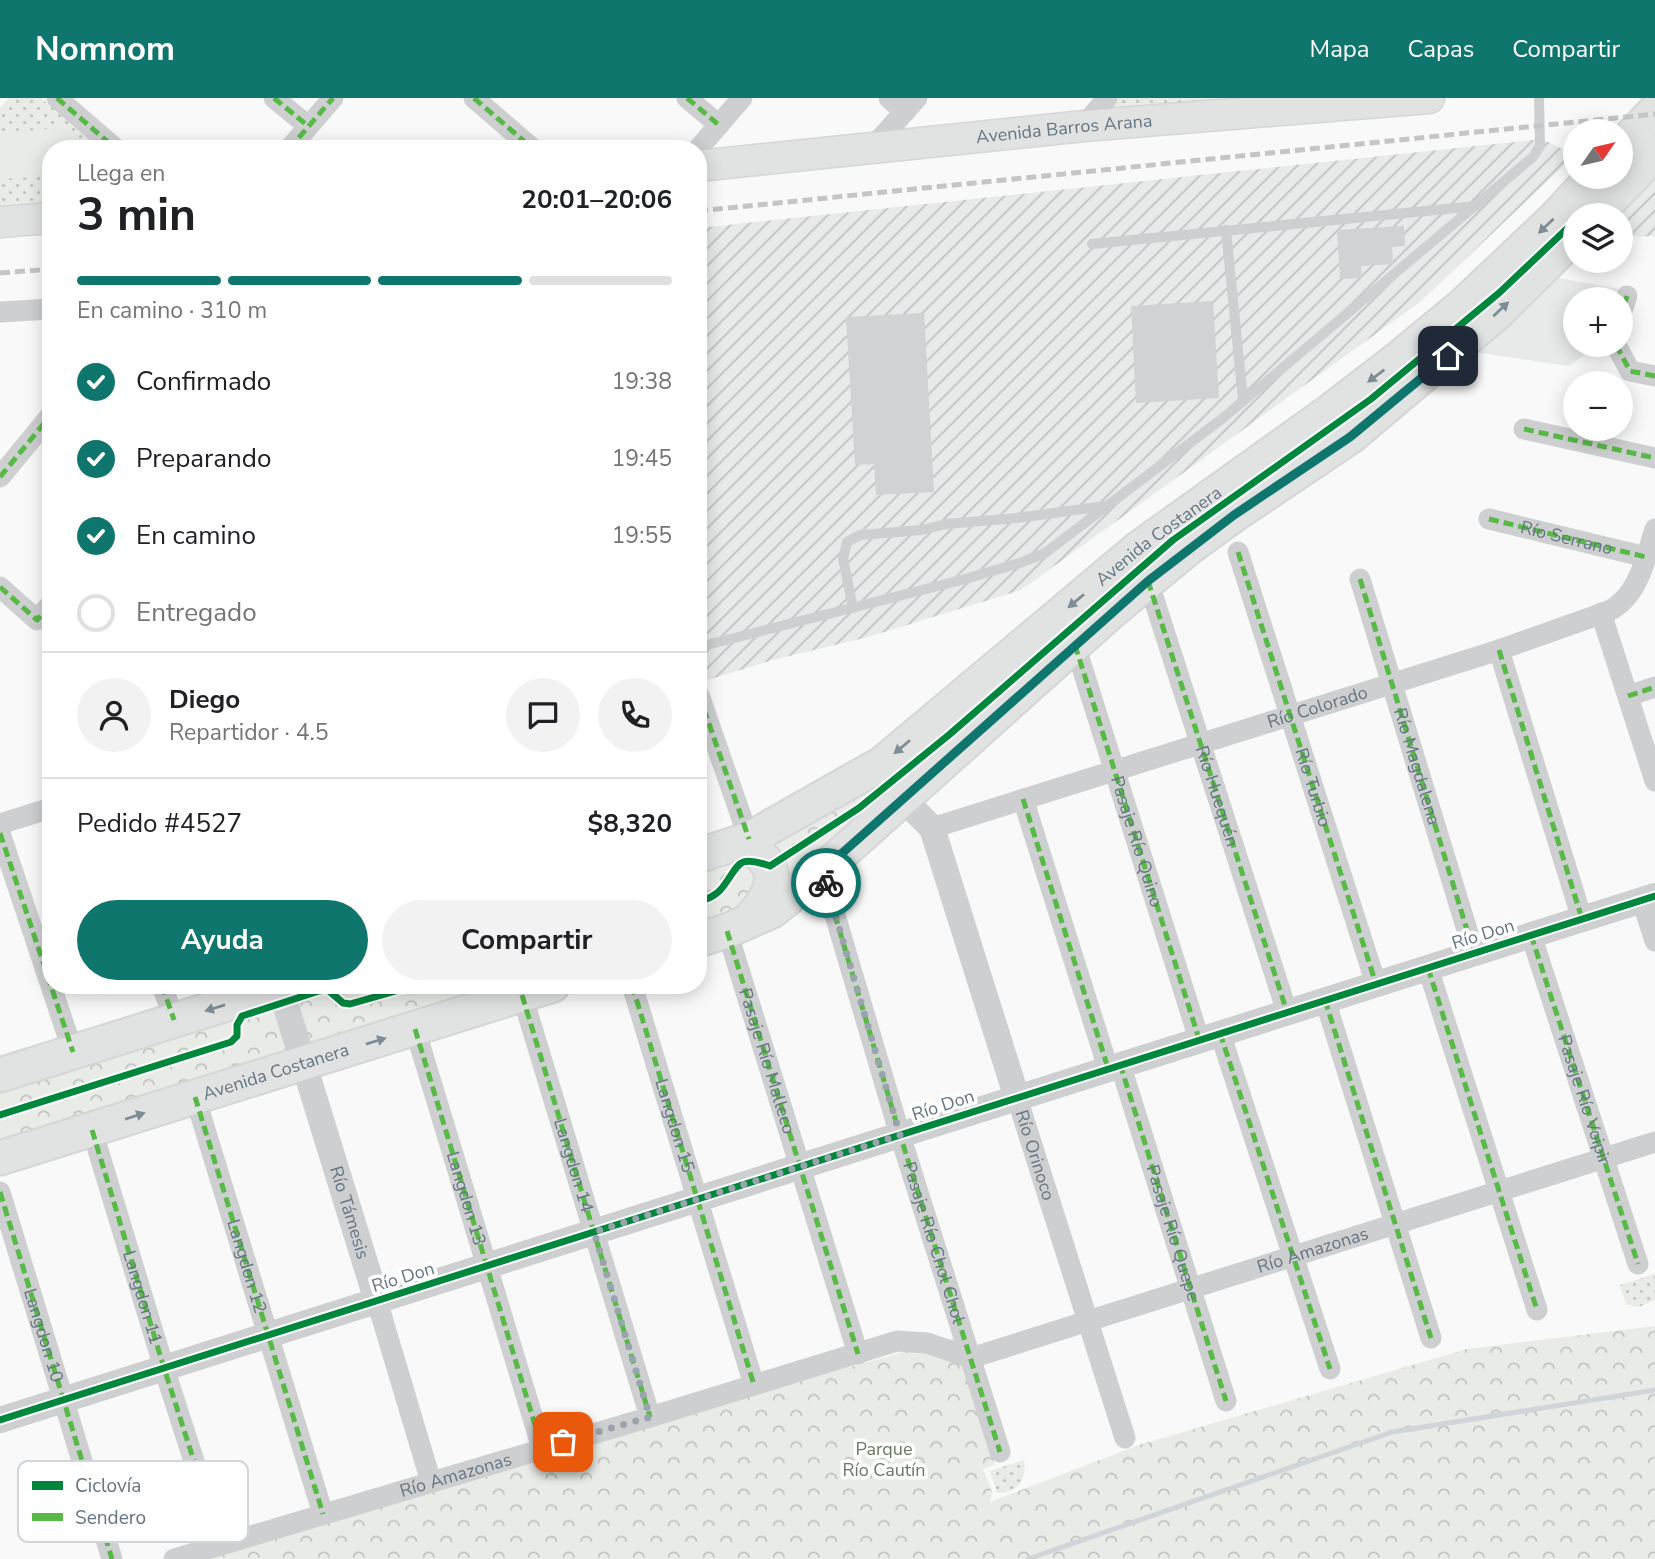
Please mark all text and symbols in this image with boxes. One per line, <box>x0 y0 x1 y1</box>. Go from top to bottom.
text: Nomnom <box>35 27 175 72</box>
text: Mapa <box>1310 33 1370 65</box>
text: Capas <box>1408 33 1474 65</box>
text: Compartir <box>1512 33 1620 65</box>
street label: Avenida Barros Arana <box>975 108 1153 149</box>
north arrow <box>1563 119 1633 189</box>
map controls <box>1563 119 1633 441</box>
text: Llega en <box>77 158 165 189</box>
text: 20:01–20:06 <box>521 182 672 217</box>
text: 3 min <box>77 183 196 246</box>
button: layers <box>1563 203 1633 273</box>
one-way arrow <box>1538 218 1555 234</box>
button: + <box>1563 287 1633 357</box>
text: En camino · 310 m <box>77 295 267 326</box>
one-way arrow <box>1492 302 1509 318</box>
pin <box>1418 326 1478 386</box>
icon: home <box>1429 337 1467 375</box>
icon: check <box>77 363 115 401</box>
text: Confirmado <box>136 364 271 399</box>
text: 19:38 <box>612 366 672 397</box>
one-way arrow <box>1367 369 1385 384</box>
button: − <box>1563 371 1633 441</box>
icon: check <box>77 440 115 478</box>
text: Preparando <box>136 441 271 476</box>
text: 19:45 <box>612 443 672 474</box>
street label: Avenida Costanera <box>1091 481 1226 591</box>
street label: Río Serrano <box>1518 515 1615 561</box>
icon: check <box>77 517 115 555</box>
text: En camino <box>136 518 256 553</box>
text: 19:55 <box>612 520 672 551</box>
one-way arrow <box>1067 593 1085 608</box>
text: Entregado <box>136 595 257 630</box>
button: person <box>77 678 151 752</box>
button: chat <box>506 678 580 752</box>
button: phone <box>598 678 672 752</box>
street label: Río Colorado <box>1264 680 1371 734</box>
text: Diego <box>169 682 240 717</box>
street label: Río Magdalena <box>1388 705 1446 828</box>
text: Repartidor · 4.5 <box>169 717 329 748</box>
one-way arrow <box>893 739 910 754</box>
street label: Río Huequén <box>1190 743 1245 850</box>
street label: Río Turbio <box>1289 745 1337 830</box>
street label: Pasaje Río Quino <box>1105 773 1169 910</box>
text: Pedido #4527 <box>77 806 242 841</box>
text: $8,320 <box>588 806 672 841</box>
courier <box>791 848 861 918</box>
icon: bike <box>807 864 845 902</box>
button: Ayuda <box>77 900 368 980</box>
button: Compartir <box>382 900 672 980</box>
street label: Río Don <box>1449 913 1517 955</box>
street label: Pasaje Río Malleco <box>733 985 801 1137</box>
one-way arrow <box>204 1003 225 1013</box>
street label: Pasaje Río Voipir <box>1552 1032 1617 1168</box>
one-way arrow <box>365 1035 386 1045</box>
street label: Avenida Costanera <box>200 1038 352 1106</box>
street label: Langdon 15 <box>649 1076 701 1176</box>
street label: Río Don <box>909 1084 977 1126</box>
street label: Río Orinoco <box>1010 1107 1061 1204</box>
one-way arrow <box>125 1110 146 1121</box>
street label: Langdon 14 <box>548 1115 599 1215</box>
street label: Langdon 13 <box>441 1148 492 1248</box>
street label: Pasaje Río Chol Chol <box>897 1159 971 1327</box>
street label: Pasaje Río Quepe <box>1140 1162 1206 1304</box>
street label: Río Támesis <box>324 1163 375 1262</box>
street label: Langdon 12 <box>221 1216 273 1316</box>
street label: Río Amazonas <box>1254 1221 1371 1279</box>
street label: Langdon 11 <box>117 1248 168 1347</box>
street label: Río Don <box>369 1256 437 1298</box>
street label: Langdon 10 <box>18 1286 69 1385</box>
pin <box>533 1412 593 1472</box>
icon: bag <box>544 1423 582 1461</box>
park label: Parque Río Cautín <box>842 1437 926 1482</box>
street label: Río Amazonas <box>397 1447 515 1503</box>
legend <box>18 1461 248 1542</box>
text: Ciclovía <box>75 1473 141 1499</box>
text: Sendero <box>75 1505 146 1531</box>

